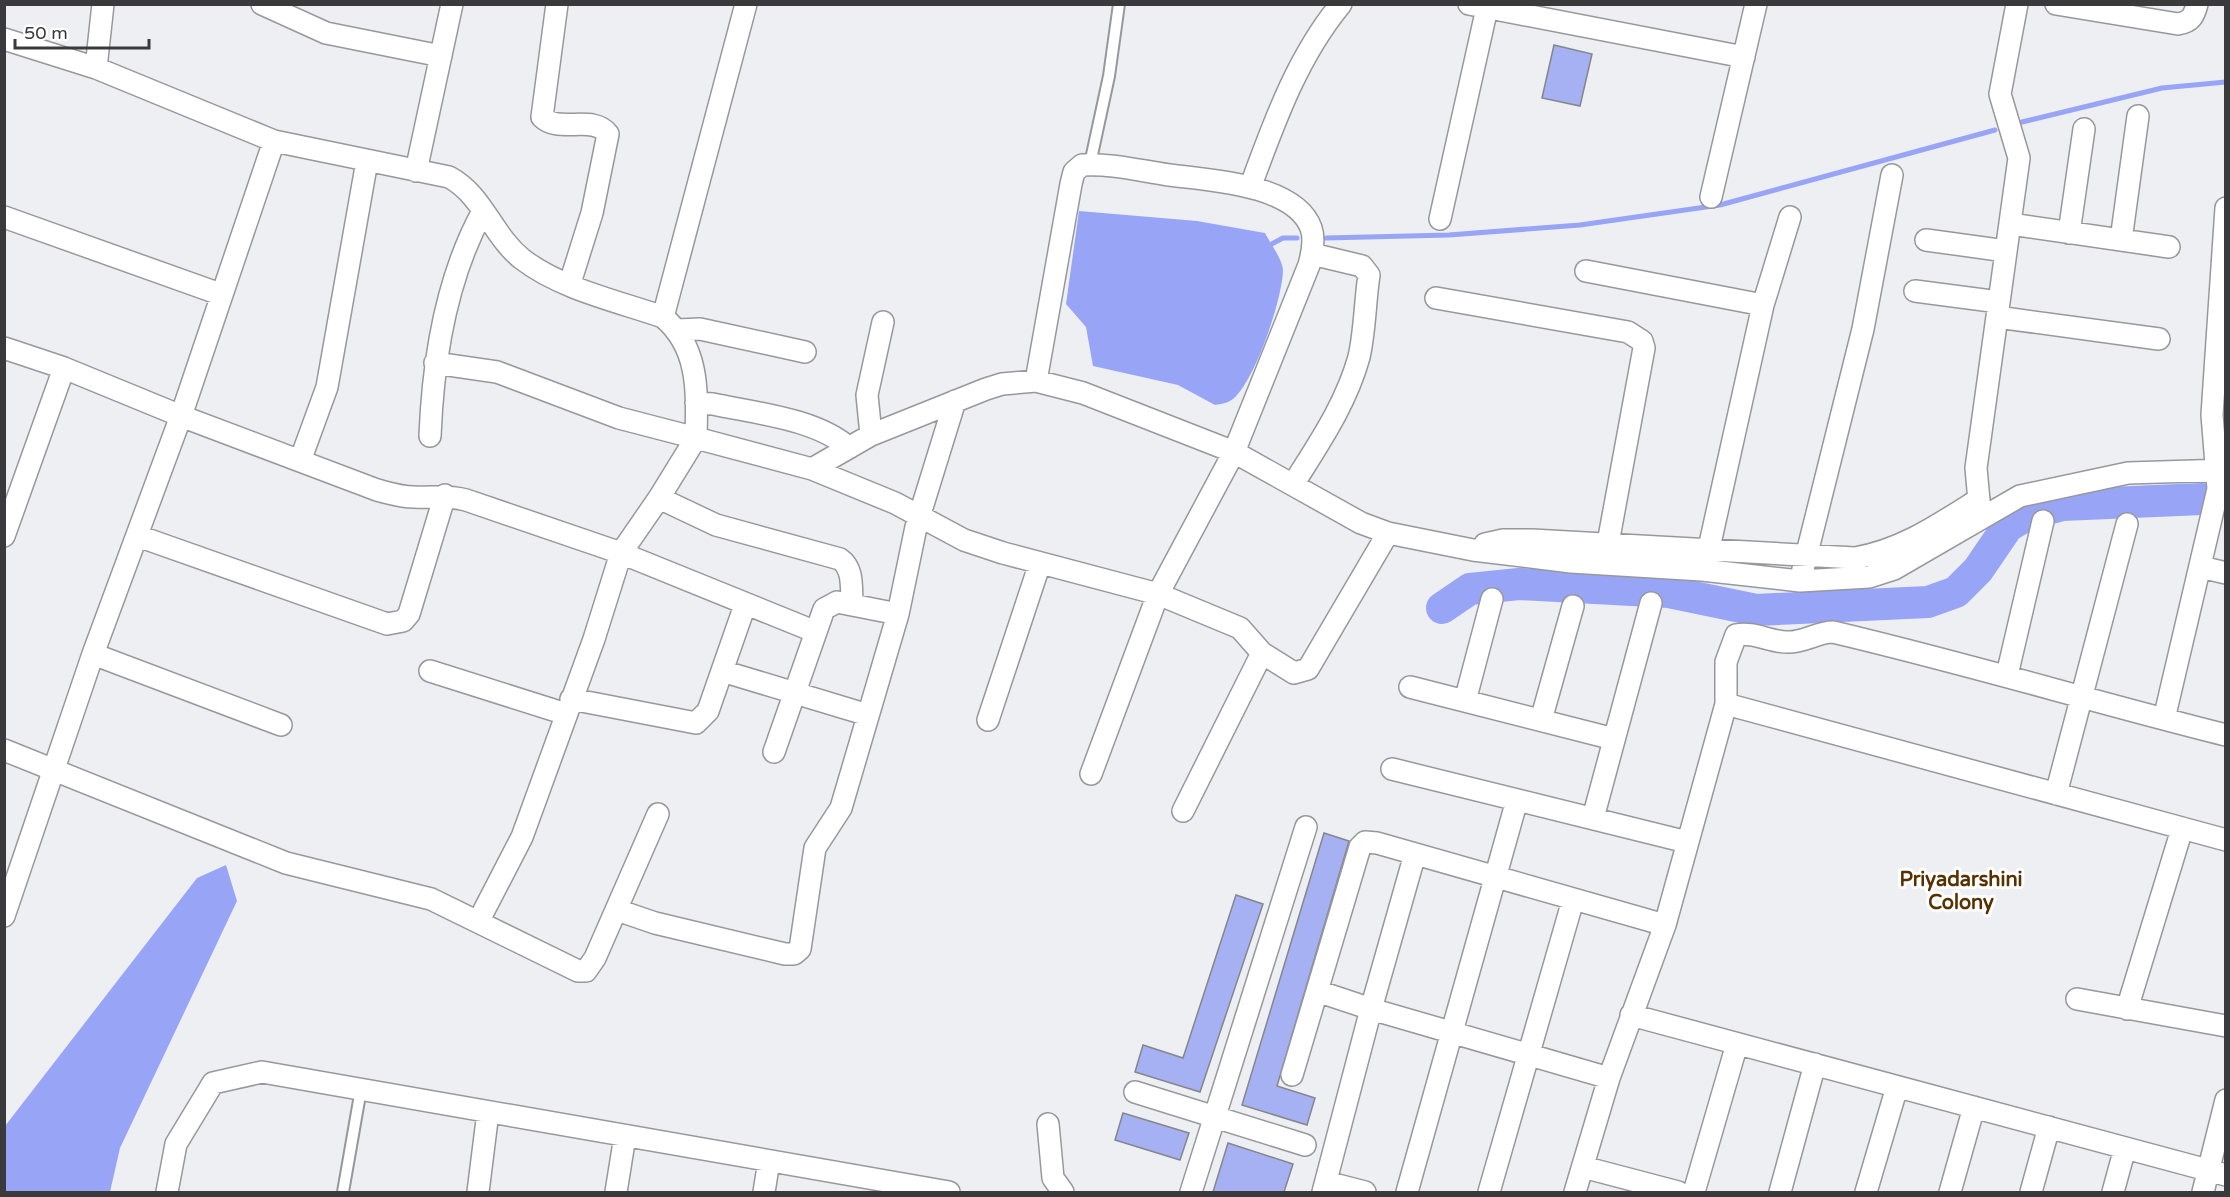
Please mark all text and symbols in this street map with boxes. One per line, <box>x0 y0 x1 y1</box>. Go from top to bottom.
scale bar <box>15 12 148 50</box>
text: 50 m <box>24 22 68 44</box>
district label: Priyadarshini Colony <box>1899 868 2023 915</box>

